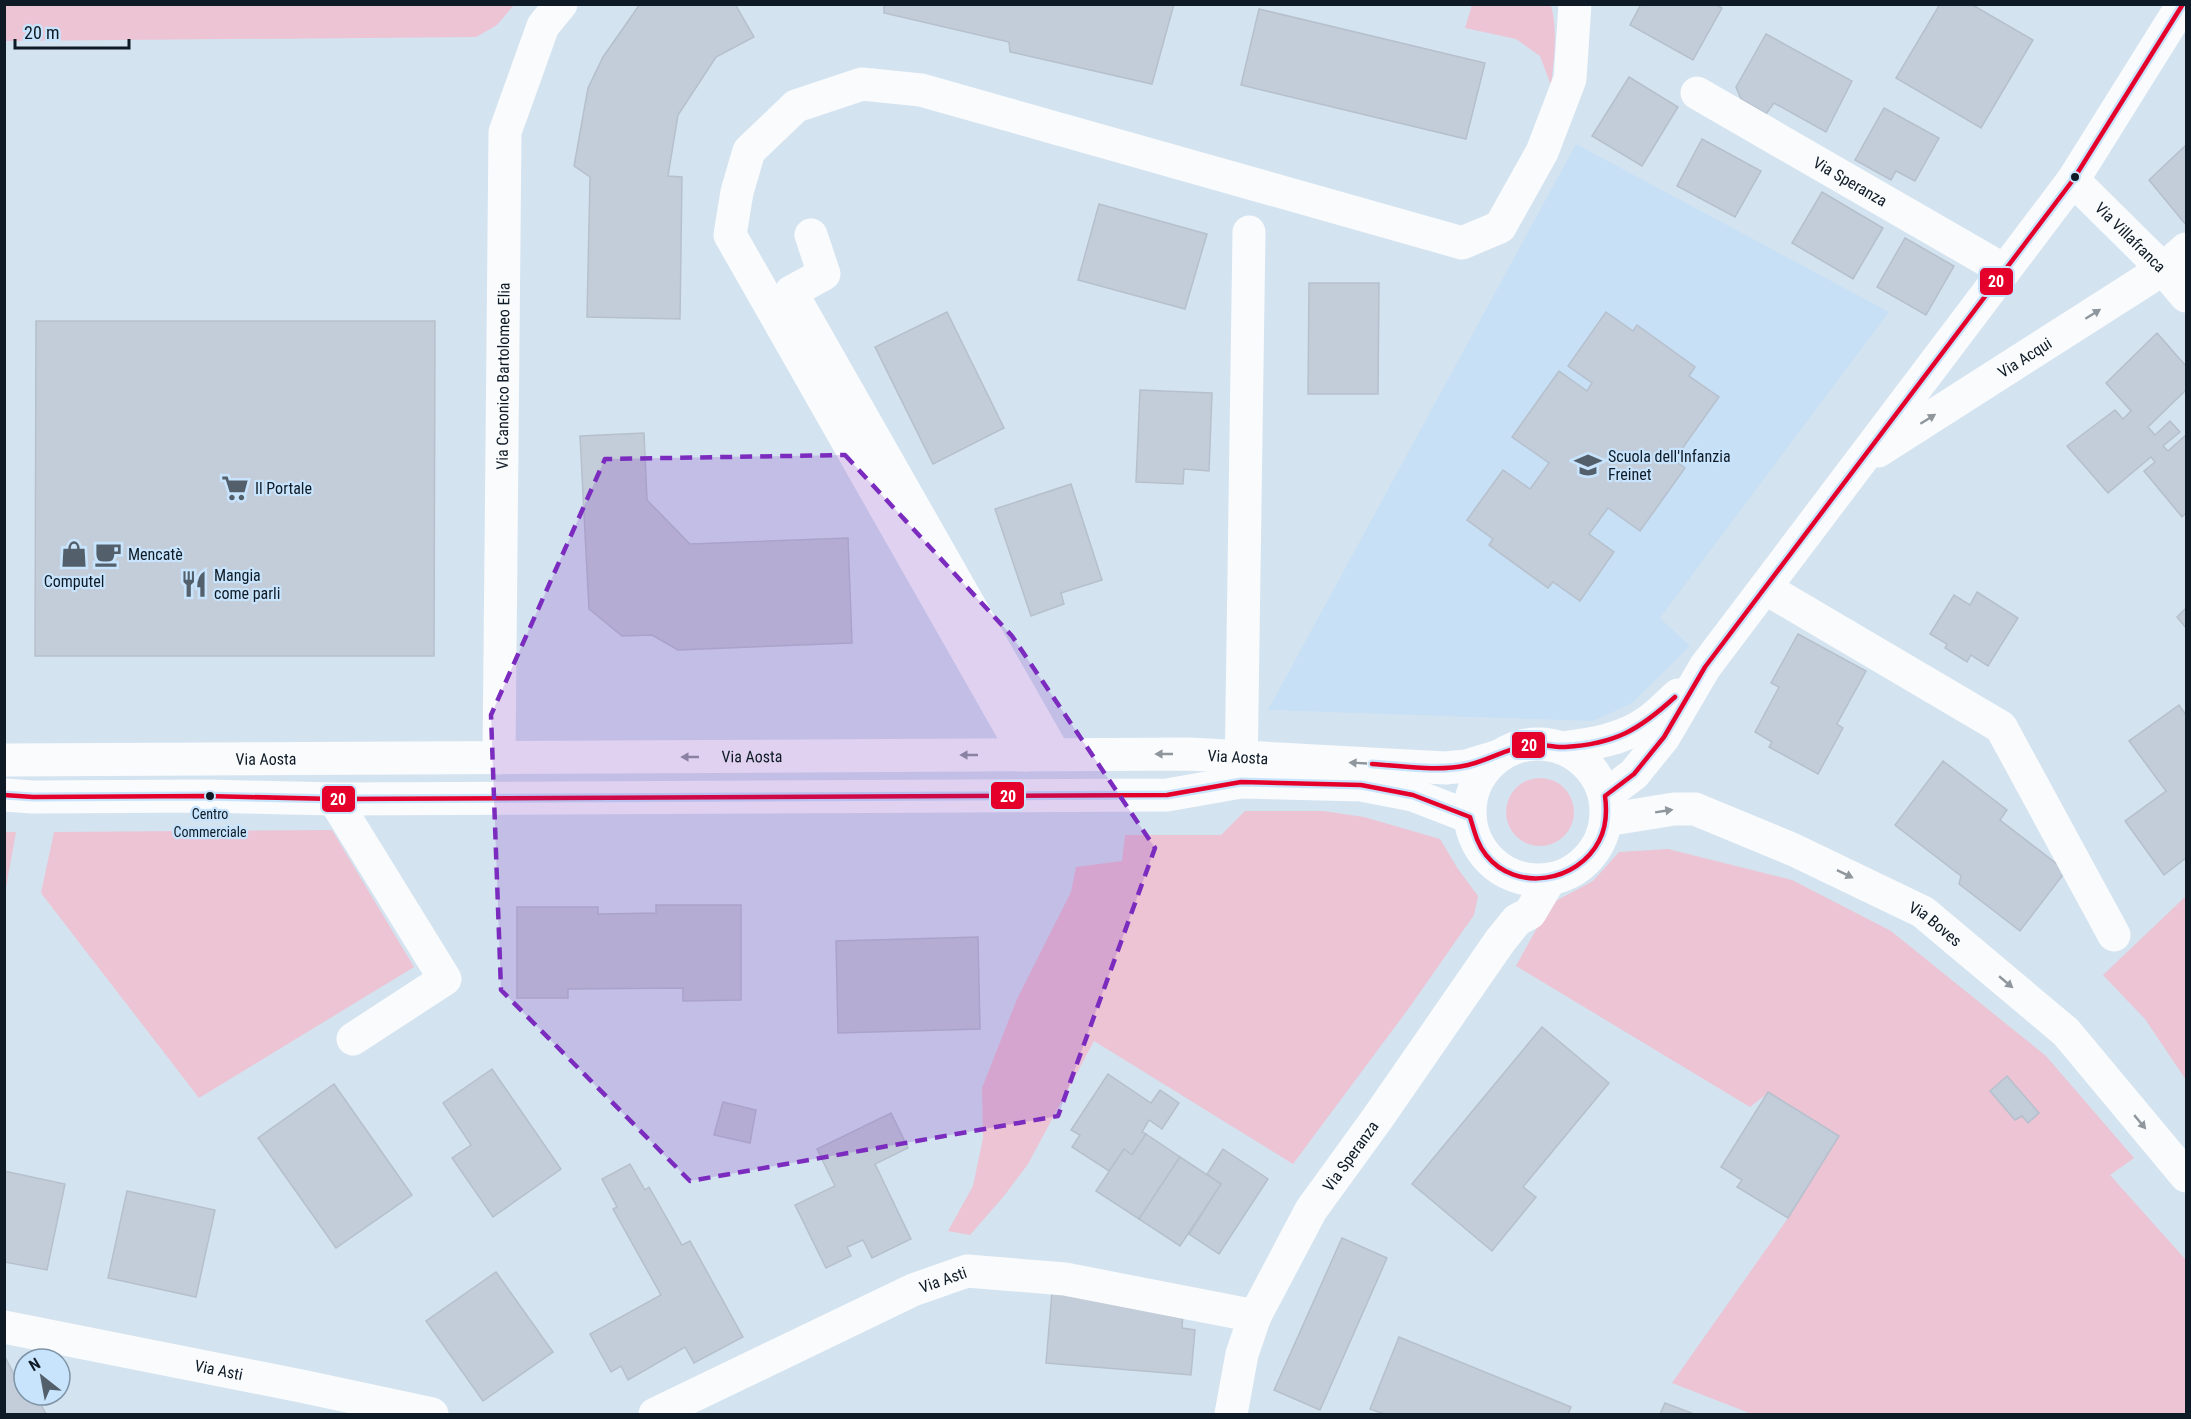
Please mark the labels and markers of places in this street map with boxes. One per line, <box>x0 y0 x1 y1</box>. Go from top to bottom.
unlabelled marker <box>2069 171 2081 183</box>
place label: Scuola dell'Infanzia Freinet <box>1608 447 1731 484</box>
school or university icon: Scuola dell'Infanzia Freinet <box>1573 450 1603 480</box>
supermarket icon: Il Portale <box>220 473 250 503</box>
place label: Il Portale <box>255 479 312 498</box>
shop icon: Computel <box>59 539 89 569</box>
cafe icon: Mencatè <box>93 539 123 569</box>
place label: Mencatè <box>128 545 183 564</box>
place label: Mangia come parli <box>214 566 280 603</box>
restaurant icon: Mangia come parli <box>179 569 209 599</box>
place label: Computel <box>44 572 104 591</box>
marker: Centro Commerciale <box>204 790 216 802</box>
place label: Centro Commerciale <box>174 806 247 840</box>

